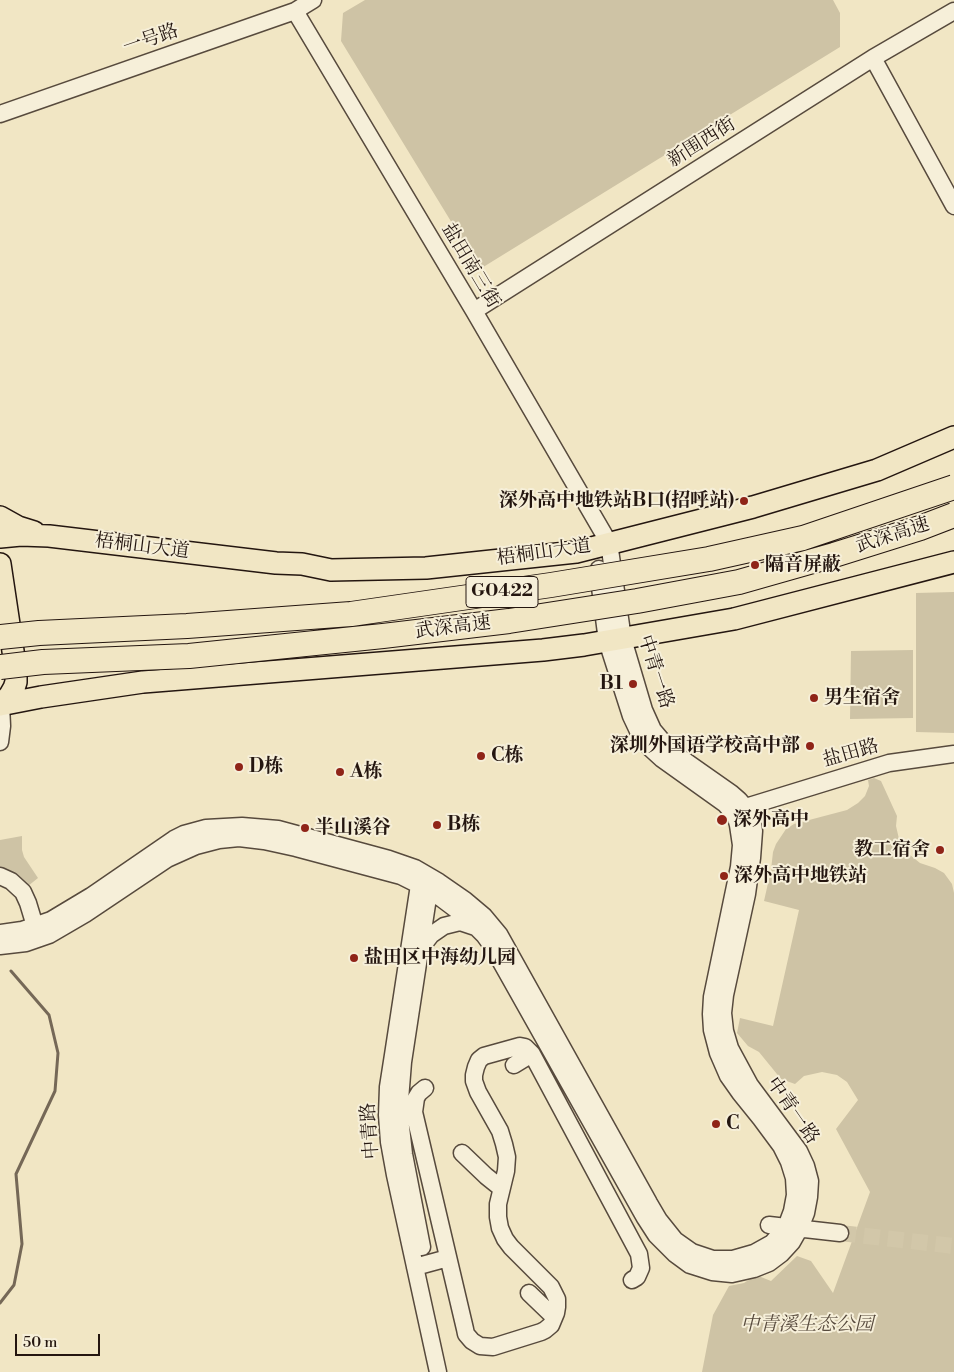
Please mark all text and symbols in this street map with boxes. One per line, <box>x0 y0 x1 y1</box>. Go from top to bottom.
street label: 一号路 <box>120 20 182 60</box>
street label: 新围西街 <box>664 113 740 173</box>
street label: 盐田南三街 <box>436 219 504 313</box>
place label: 深外高中地铁站B口(招呼站) <box>499 490 734 512</box>
marker: 深外高中地铁站B口(招呼站) <box>738 495 750 507</box>
street label: 武深高速 <box>853 513 933 559</box>
street label: 梧桐山大道 <box>93 530 191 564</box>
street label: 梧桐山大道 <box>495 535 593 571</box>
place label: 隔音屏蔽 <box>765 554 841 576</box>
marker: 隔音屏蔽 <box>749 559 761 571</box>
road number: G0422 <box>466 576 538 608</box>
street label: 武深高速 <box>414 612 492 644</box>
street label: 中青一路 <box>632 632 678 712</box>
place label: B1 <box>600 673 623 695</box>
marker: B1 <box>627 678 639 690</box>
place label: 男生宿舍 <box>824 687 900 709</box>
marker: 男生宿舍 <box>808 692 820 704</box>
place label: 深圳外国语学校高中部 <box>610 735 800 757</box>
street label: 盐田路 <box>820 735 882 773</box>
marker: 深圳外国语学校高中部 <box>804 740 816 752</box>
place label: C栋 <box>491 745 524 767</box>
marker: C栋 <box>475 750 487 762</box>
place label: D栋 <box>249 756 283 778</box>
marker: D栋 <box>233 761 245 773</box>
place label: A栋 <box>350 761 383 783</box>
marker: A栋 <box>334 766 346 778</box>
place label: 深外高中 <box>733 809 809 831</box>
marker: 深外高中 <box>715 813 729 827</box>
place label: B栋 <box>447 814 480 836</box>
place label: 半山溪谷 <box>315 817 391 839</box>
marker: B栋 <box>431 819 443 831</box>
marker: 半山溪谷 <box>299 822 311 834</box>
place label: 教工宿舍 <box>854 839 930 861</box>
marker: 教工宿舍 <box>934 844 946 856</box>
place label: 深外高中地铁站 <box>734 865 867 887</box>
marker: 深外高中地铁站 <box>718 870 730 882</box>
place label: 盐田区中海幼儿园 <box>364 947 516 969</box>
marker: 盐田区中海幼儿园 <box>348 952 360 964</box>
street label: 中青一路 <box>761 1073 823 1149</box>
street label: 中青路 <box>358 1102 384 1160</box>
place label: C <box>726 1113 740 1135</box>
marker: C <box>710 1118 722 1130</box>
park label: 中青溪生态公园 <box>741 1314 873 1336</box>
scale bar <box>18 1324 102 1356</box>
text: 50 m <box>23 1333 57 1352</box>

